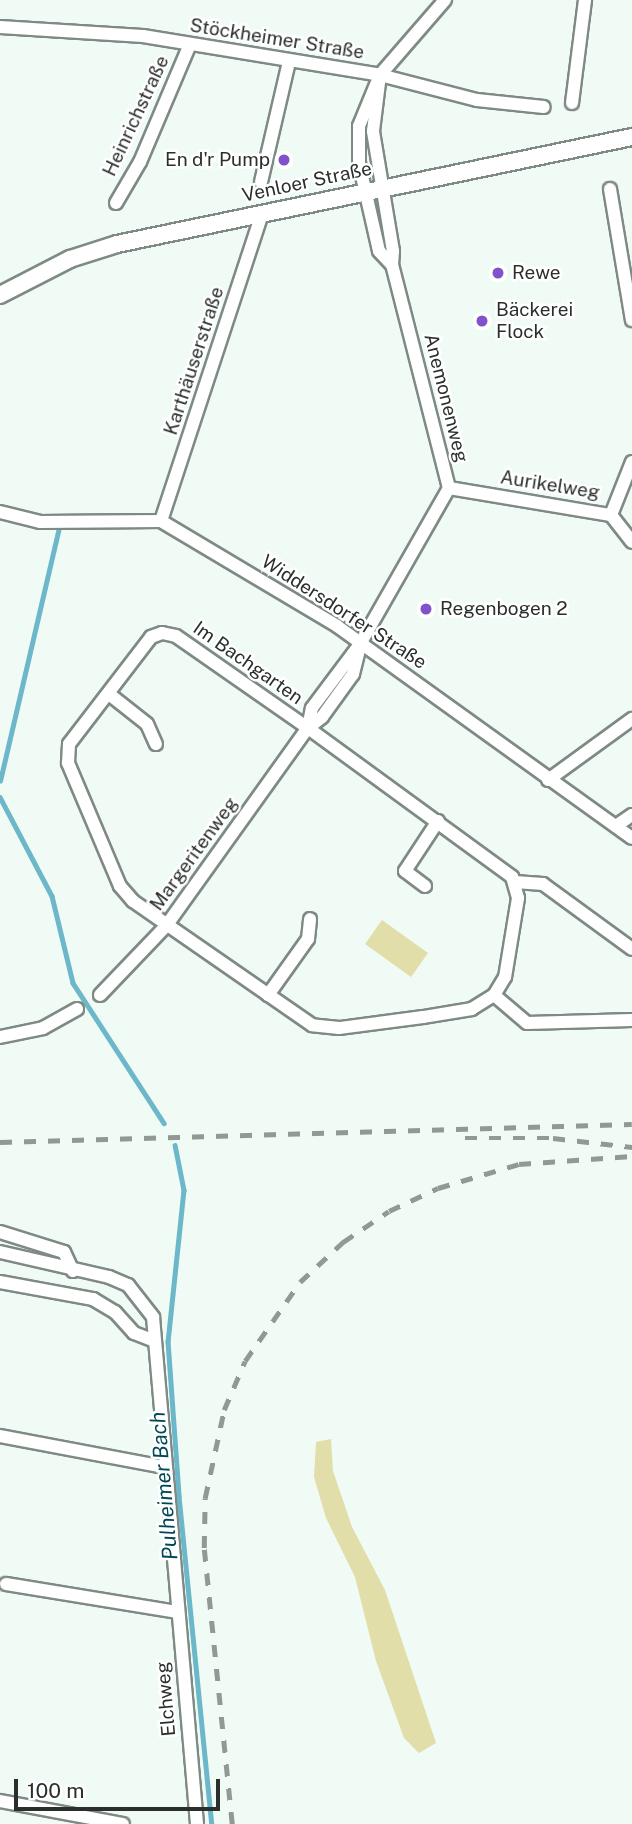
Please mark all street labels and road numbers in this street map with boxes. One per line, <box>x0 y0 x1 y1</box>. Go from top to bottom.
street label: Stöckheimer Straße <box>188 14 366 64</box>
street label: Heinrichstraße <box>98 52 174 180</box>
street label: Venloer Straße <box>240 157 374 207</box>
street label: Karthäuserstraße <box>159 284 229 438</box>
street label: Anemonenweg <box>419 331 473 465</box>
street label: Aurikelweg <box>499 466 601 504</box>
street label: Widdersdorfer Straße <box>257 550 431 674</box>
street label: Im Bachgarten <box>189 617 307 709</box>
street label: Margeritenweg <box>145 793 243 915</box>
street label: Elchweg <box>151 1661 181 1737</box>

